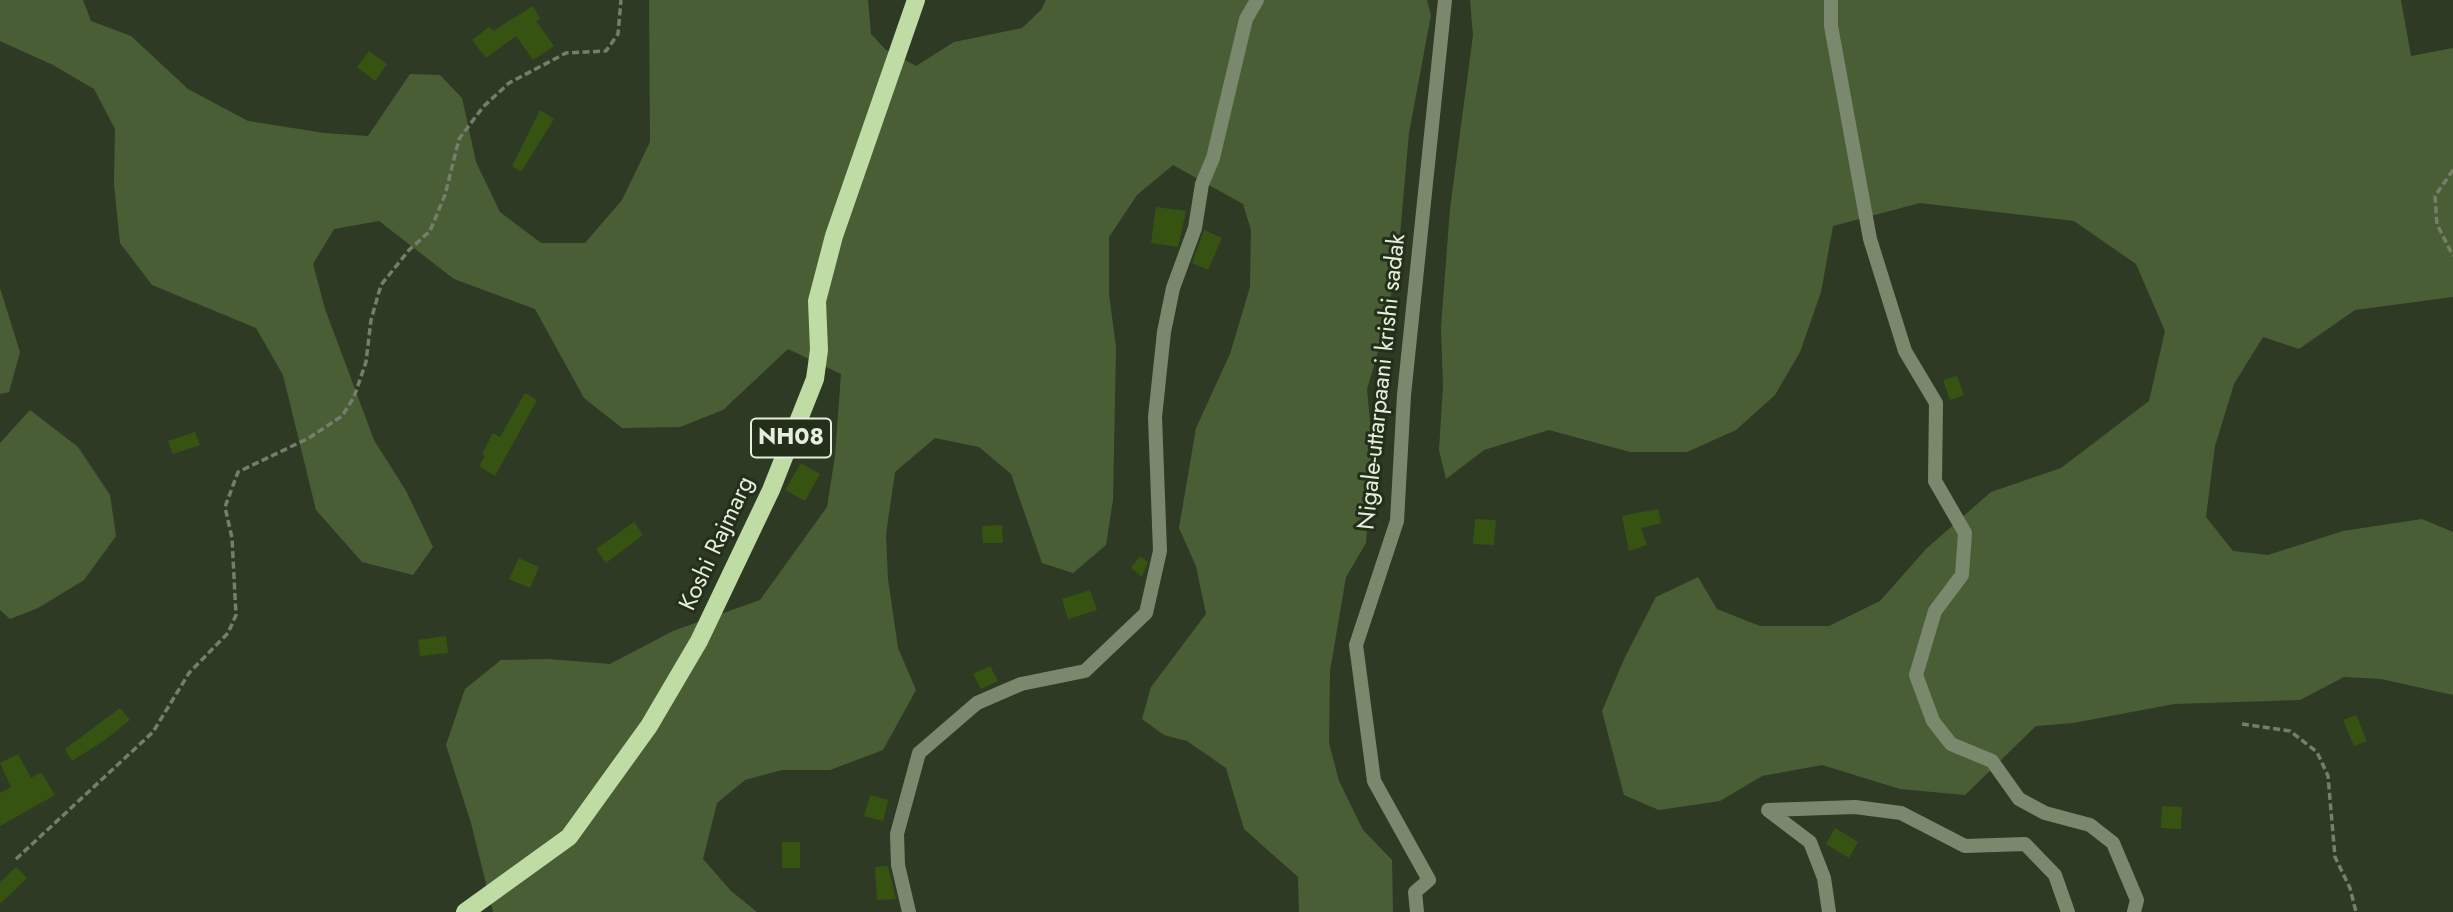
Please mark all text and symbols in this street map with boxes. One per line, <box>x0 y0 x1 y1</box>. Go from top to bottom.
street label: Nigale-uttarpaani krishi sadak <box>1353 233 1413 531</box>
road number: NH08 <box>751 418 831 458</box>
street label: Koshi Rajmarg <box>674 472 762 616</box>

